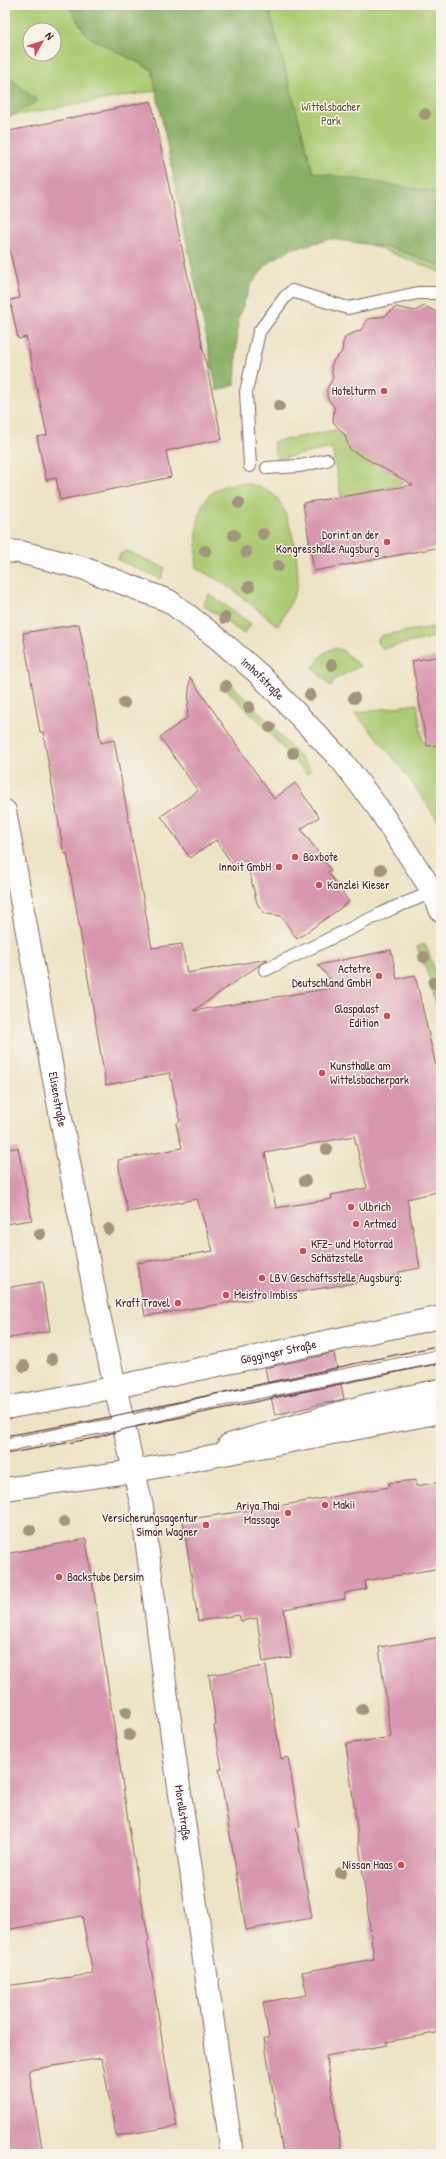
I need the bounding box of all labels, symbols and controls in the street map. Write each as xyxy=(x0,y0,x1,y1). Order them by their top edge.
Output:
north arrow xyxy=(22,22,62,62)
text: N xyxy=(42,29,57,42)
park label: Wittelsbacher Park xyxy=(301,98,361,129)
place label: Hotelturm xyxy=(332,382,376,399)
marker: Hotelturm xyxy=(379,386,389,396)
place label: Dorint an der Kongresshalle Augsburg xyxy=(276,526,379,557)
marker: Dorint an der Kongresshalle Augsburg xyxy=(382,537,392,547)
street label: Imhofstraße xyxy=(238,653,289,704)
place label: Boxbote xyxy=(303,848,338,865)
marker: Boxbote xyxy=(290,852,300,862)
place label: Innoit GmbH xyxy=(218,858,271,875)
marker: Innoit GmbH xyxy=(274,862,284,872)
place label: Kanzlei Kieser xyxy=(327,876,390,893)
marker: Kanzlei Kieser xyxy=(314,880,324,890)
place label: Actetre Deutschland GmbH xyxy=(292,960,371,991)
marker: Actetre Deutschland GmbH xyxy=(374,971,384,981)
place label: Glaspalast Edition xyxy=(334,1000,380,1031)
marker: Glaspalast Edition xyxy=(382,1011,392,1021)
place label: Kunsthalle am Wittelsbacherpark xyxy=(330,1057,409,1088)
marker: Kunsthalle am Wittelsbacherpark xyxy=(317,1068,327,1078)
street label: Elisenstraße xyxy=(45,1070,71,1128)
place label: Ulbrich xyxy=(359,1198,391,1215)
marker: Ulbrich xyxy=(346,1202,356,1212)
place label: Artmed xyxy=(364,1215,397,1232)
marker: Artmed xyxy=(351,1219,361,1229)
place label: KFZ- und Motorrad Schätzstelle xyxy=(311,1235,393,1266)
marker: KFZ- und Motorrad Schätzstelle xyxy=(298,1246,308,1256)
place label: LBV Geschäftsstelle Augsburg: xyxy=(270,1269,402,1286)
marker: LBV Geschäftsstelle Augsburg: xyxy=(257,1273,267,1283)
place label: Meistro Imbiss xyxy=(234,1286,298,1303)
marker: Meistro Imbiss xyxy=(221,1290,231,1300)
place label: Kraft Travel xyxy=(115,1294,171,1311)
marker: Kraft Travel xyxy=(173,1298,183,1308)
street label: Gögginger Straße xyxy=(239,1335,318,1368)
place label: Makii xyxy=(333,1496,355,1513)
place label: Ariya Thai Massage xyxy=(236,1497,280,1528)
marker: Makii xyxy=(320,1500,330,1510)
marker: Ariya Thai Massage xyxy=(283,1508,293,1518)
place label: Versicherungsagentur Simon Wagner xyxy=(101,1509,198,1540)
marker: Versicherungsagentur Simon Wagner xyxy=(201,1520,211,1530)
place label: Backstube Dersim xyxy=(67,1568,144,1585)
marker: Backstube Dersim xyxy=(54,1572,64,1582)
street label: Morellstraße xyxy=(171,1784,196,1842)
place label: Nissan Haas xyxy=(342,1856,393,1873)
marker: Nissan Haas xyxy=(396,1860,406,1870)

